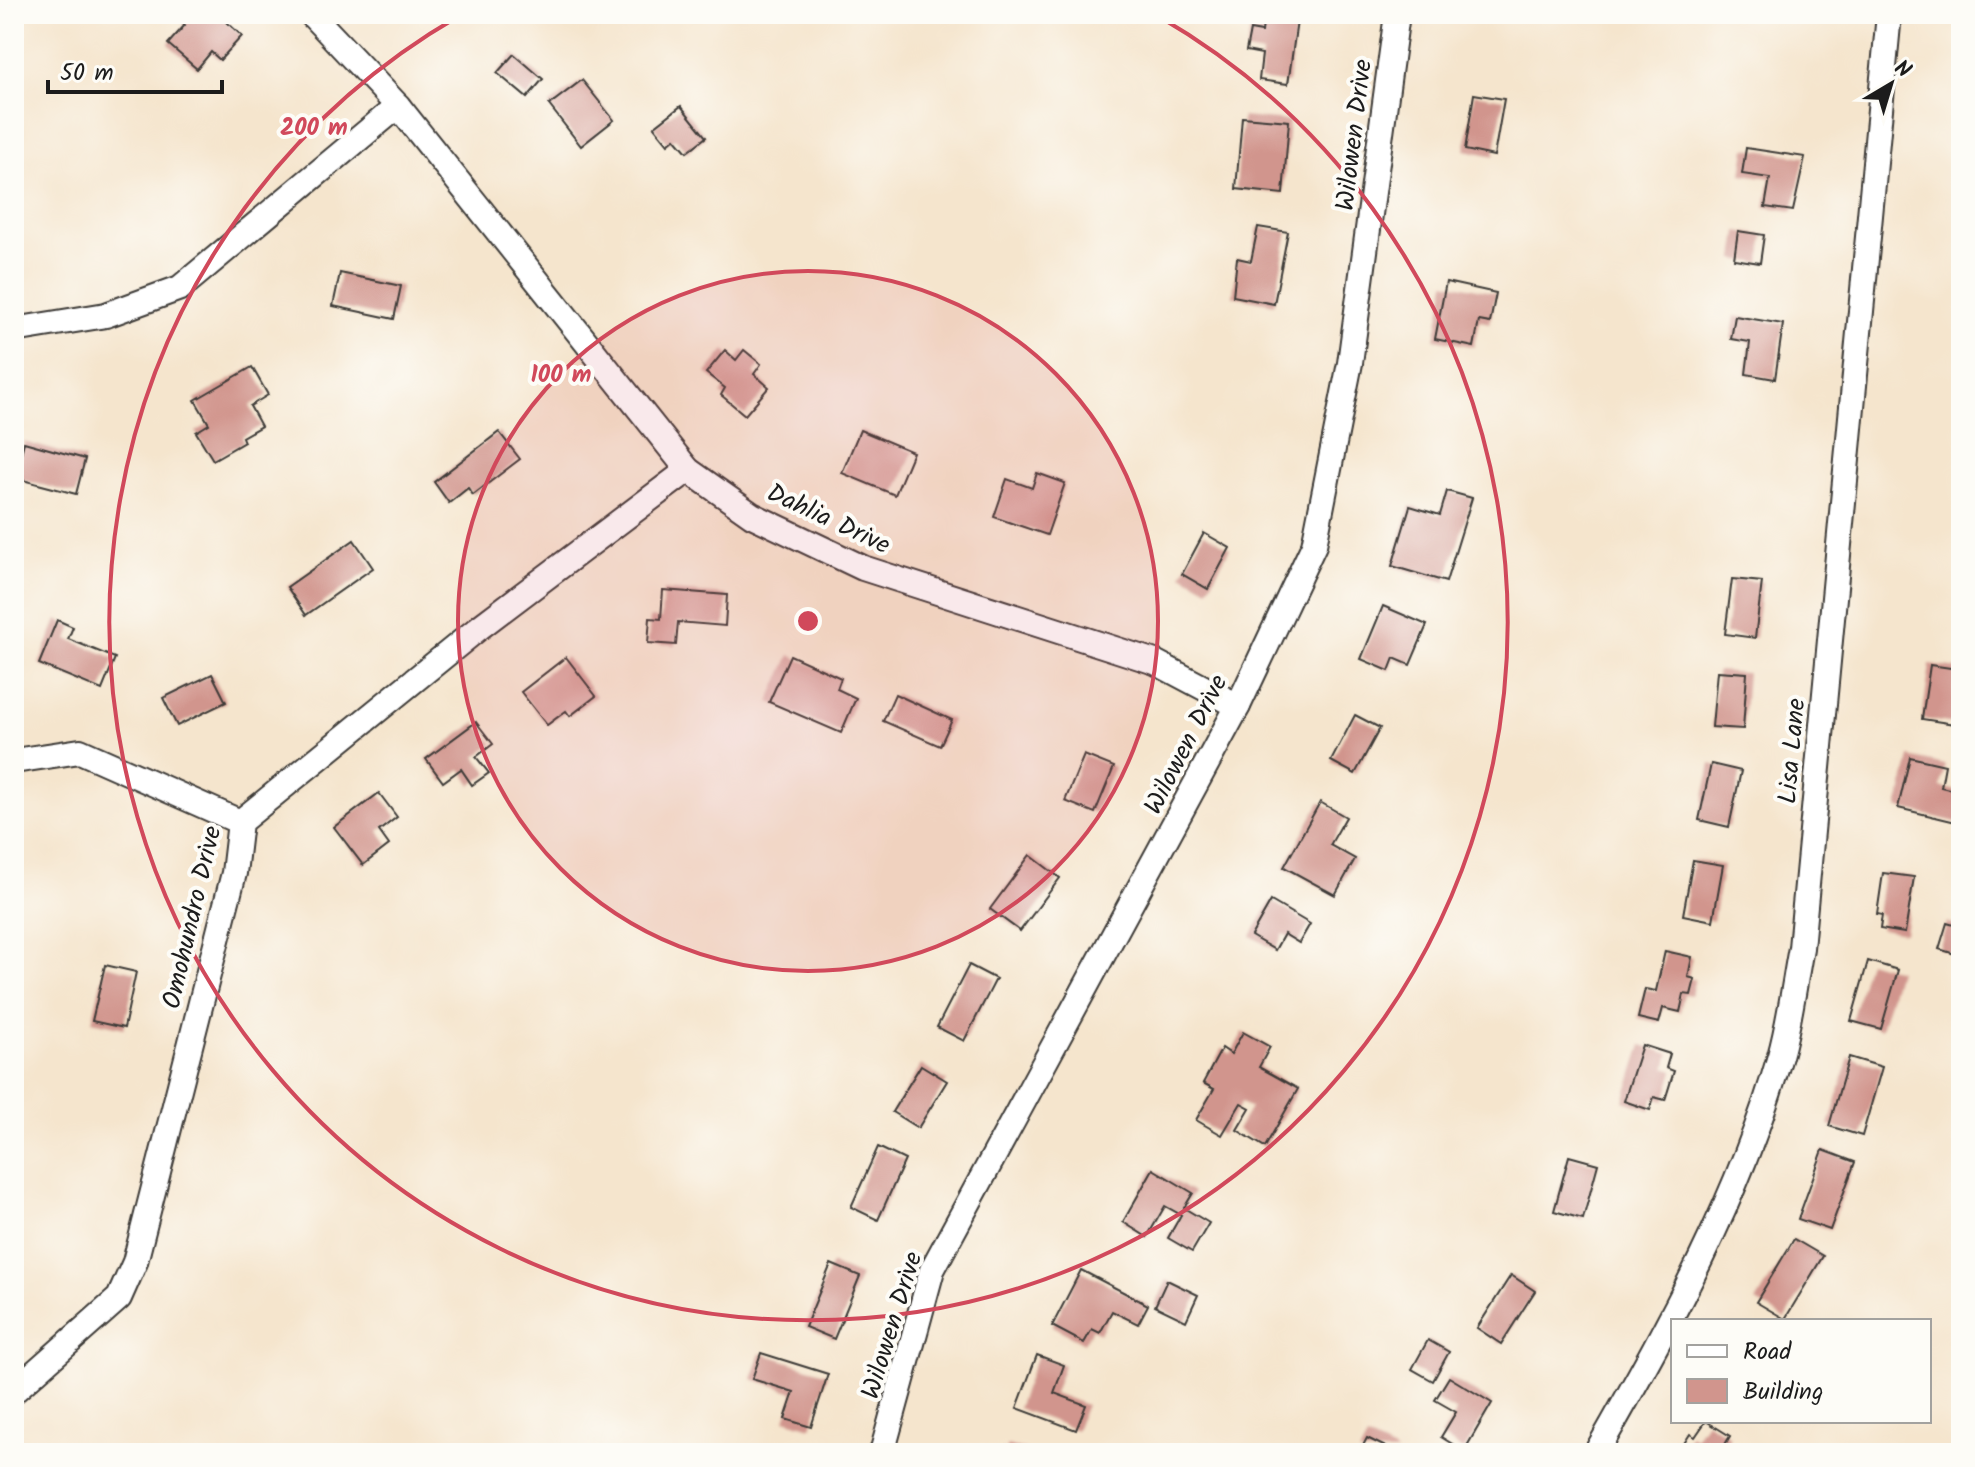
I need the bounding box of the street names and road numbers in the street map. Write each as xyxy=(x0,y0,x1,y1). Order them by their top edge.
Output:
street label: Wilowen Drive xyxy=(1325,57,1385,213)
street label: Dahlia Drive xyxy=(759,473,897,567)
street label: Wilowen Drive xyxy=(1133,667,1240,822)
street label: Lisa Lane xyxy=(1767,696,1819,806)
street label: Omohundro Drive xyxy=(151,821,234,1013)
street label: Wilowen Drive xyxy=(851,1246,935,1405)

